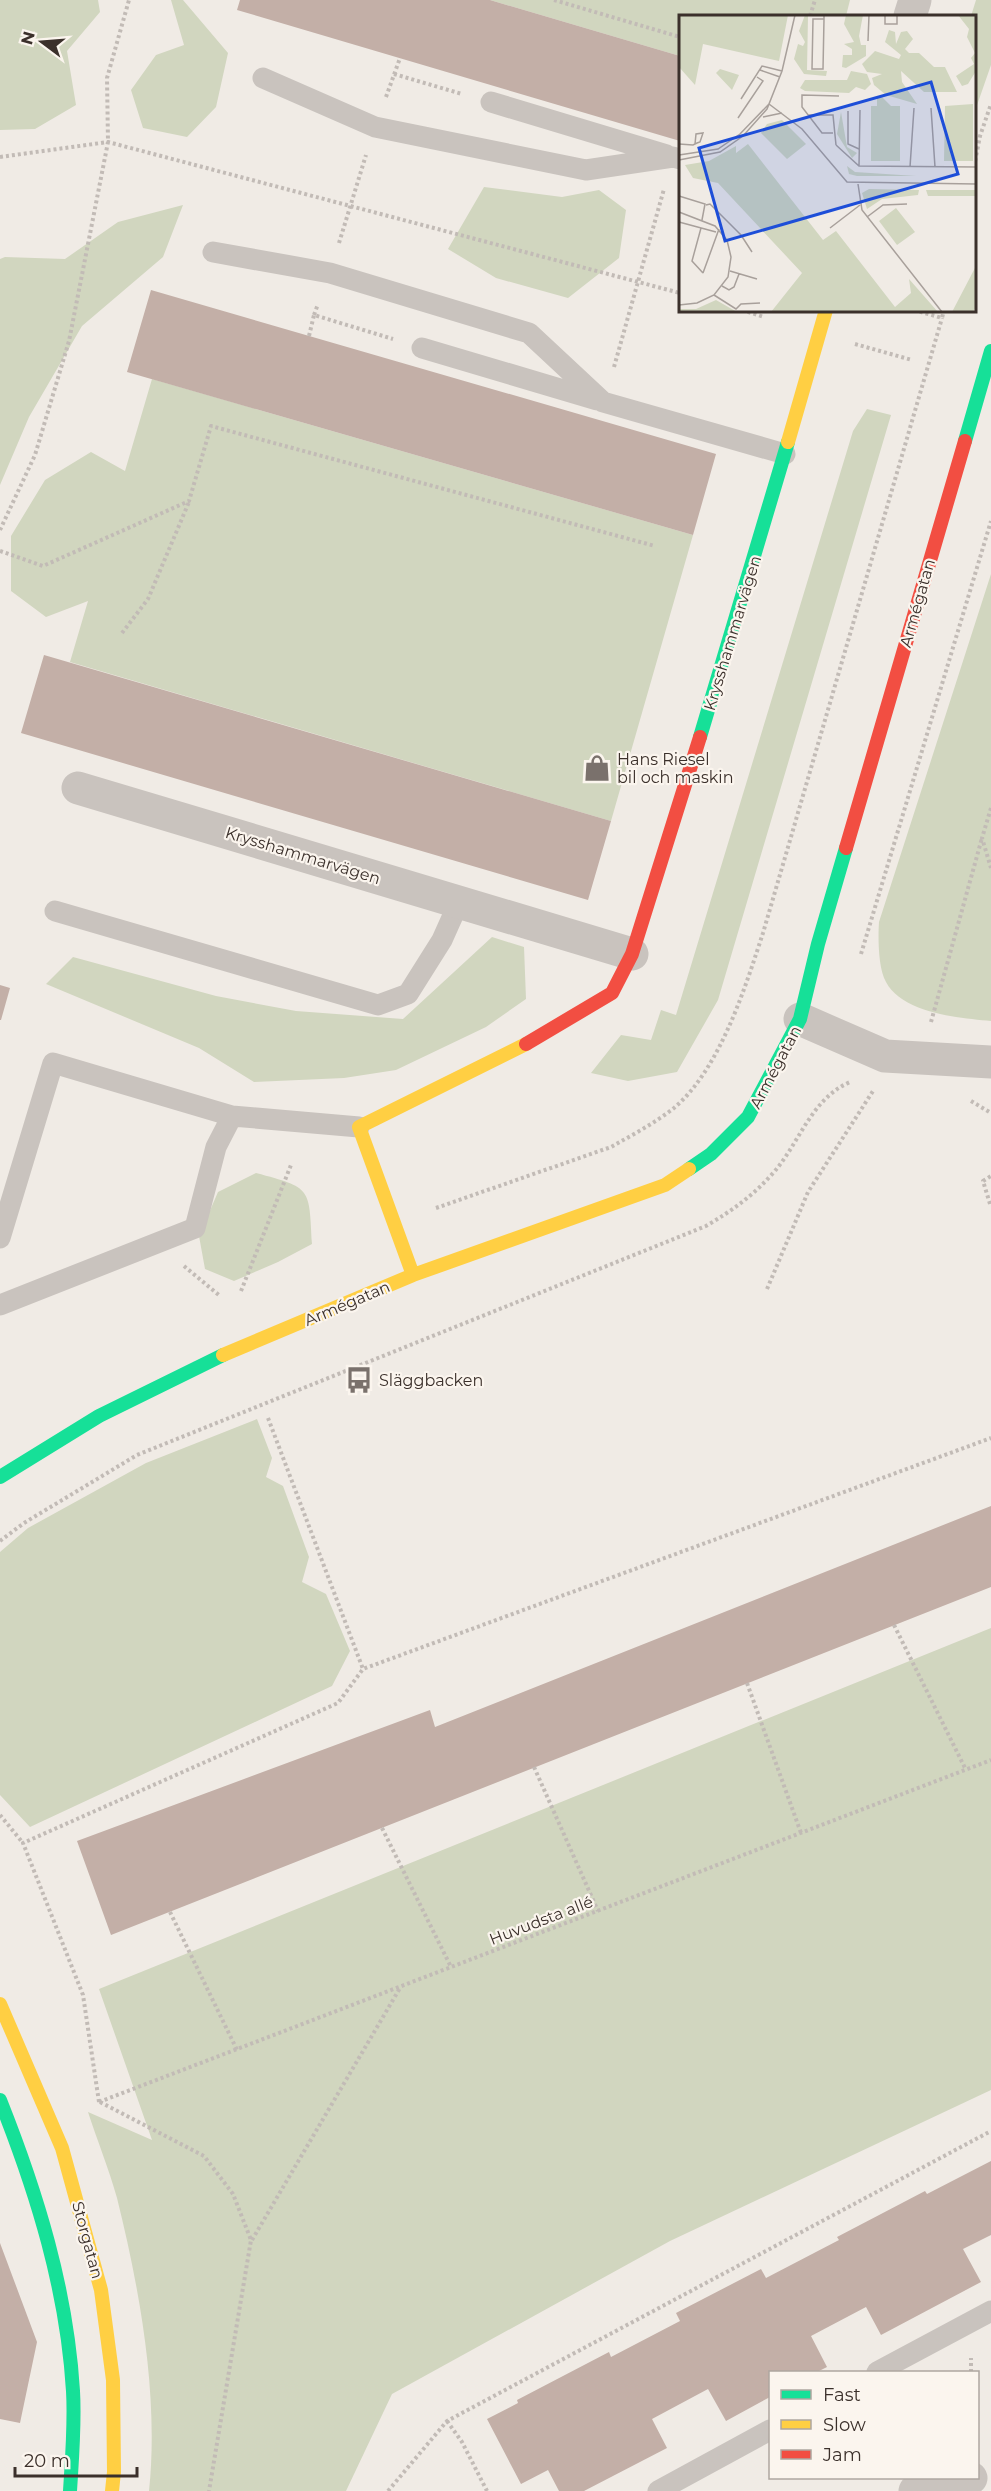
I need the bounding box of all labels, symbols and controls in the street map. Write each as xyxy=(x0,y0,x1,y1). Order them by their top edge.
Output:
north arrow xyxy=(12,12,72,72)
inset map xyxy=(679,15,976,312)
text: N xyxy=(17,29,39,47)
street label: Krysshammarvägen xyxy=(700,553,765,713)
street label: Armégatan xyxy=(896,557,939,650)
place label: Hans Riesel bil och maskin xyxy=(617,750,734,787)
shop icon: Hans Riesel bil och maskin xyxy=(582,753,612,783)
street label: Krysshammarvägen xyxy=(223,823,383,888)
street label: Armégatan xyxy=(746,1022,805,1112)
street label: Armégatan xyxy=(301,1277,393,1330)
bus stop icon: Släggbacken xyxy=(344,1365,374,1395)
place label: Släggbacken xyxy=(379,1371,483,1390)
street label: Huvudsta allé xyxy=(487,1892,596,1949)
street label: Storgatan xyxy=(68,2199,107,2281)
legend xyxy=(769,2371,979,2479)
text: Fast xyxy=(823,2384,861,2406)
text: Slow xyxy=(823,2414,866,2436)
scale bar xyxy=(15,2440,136,2478)
text: Jam xyxy=(822,2444,862,2466)
text: 20 m xyxy=(24,2450,70,2472)

